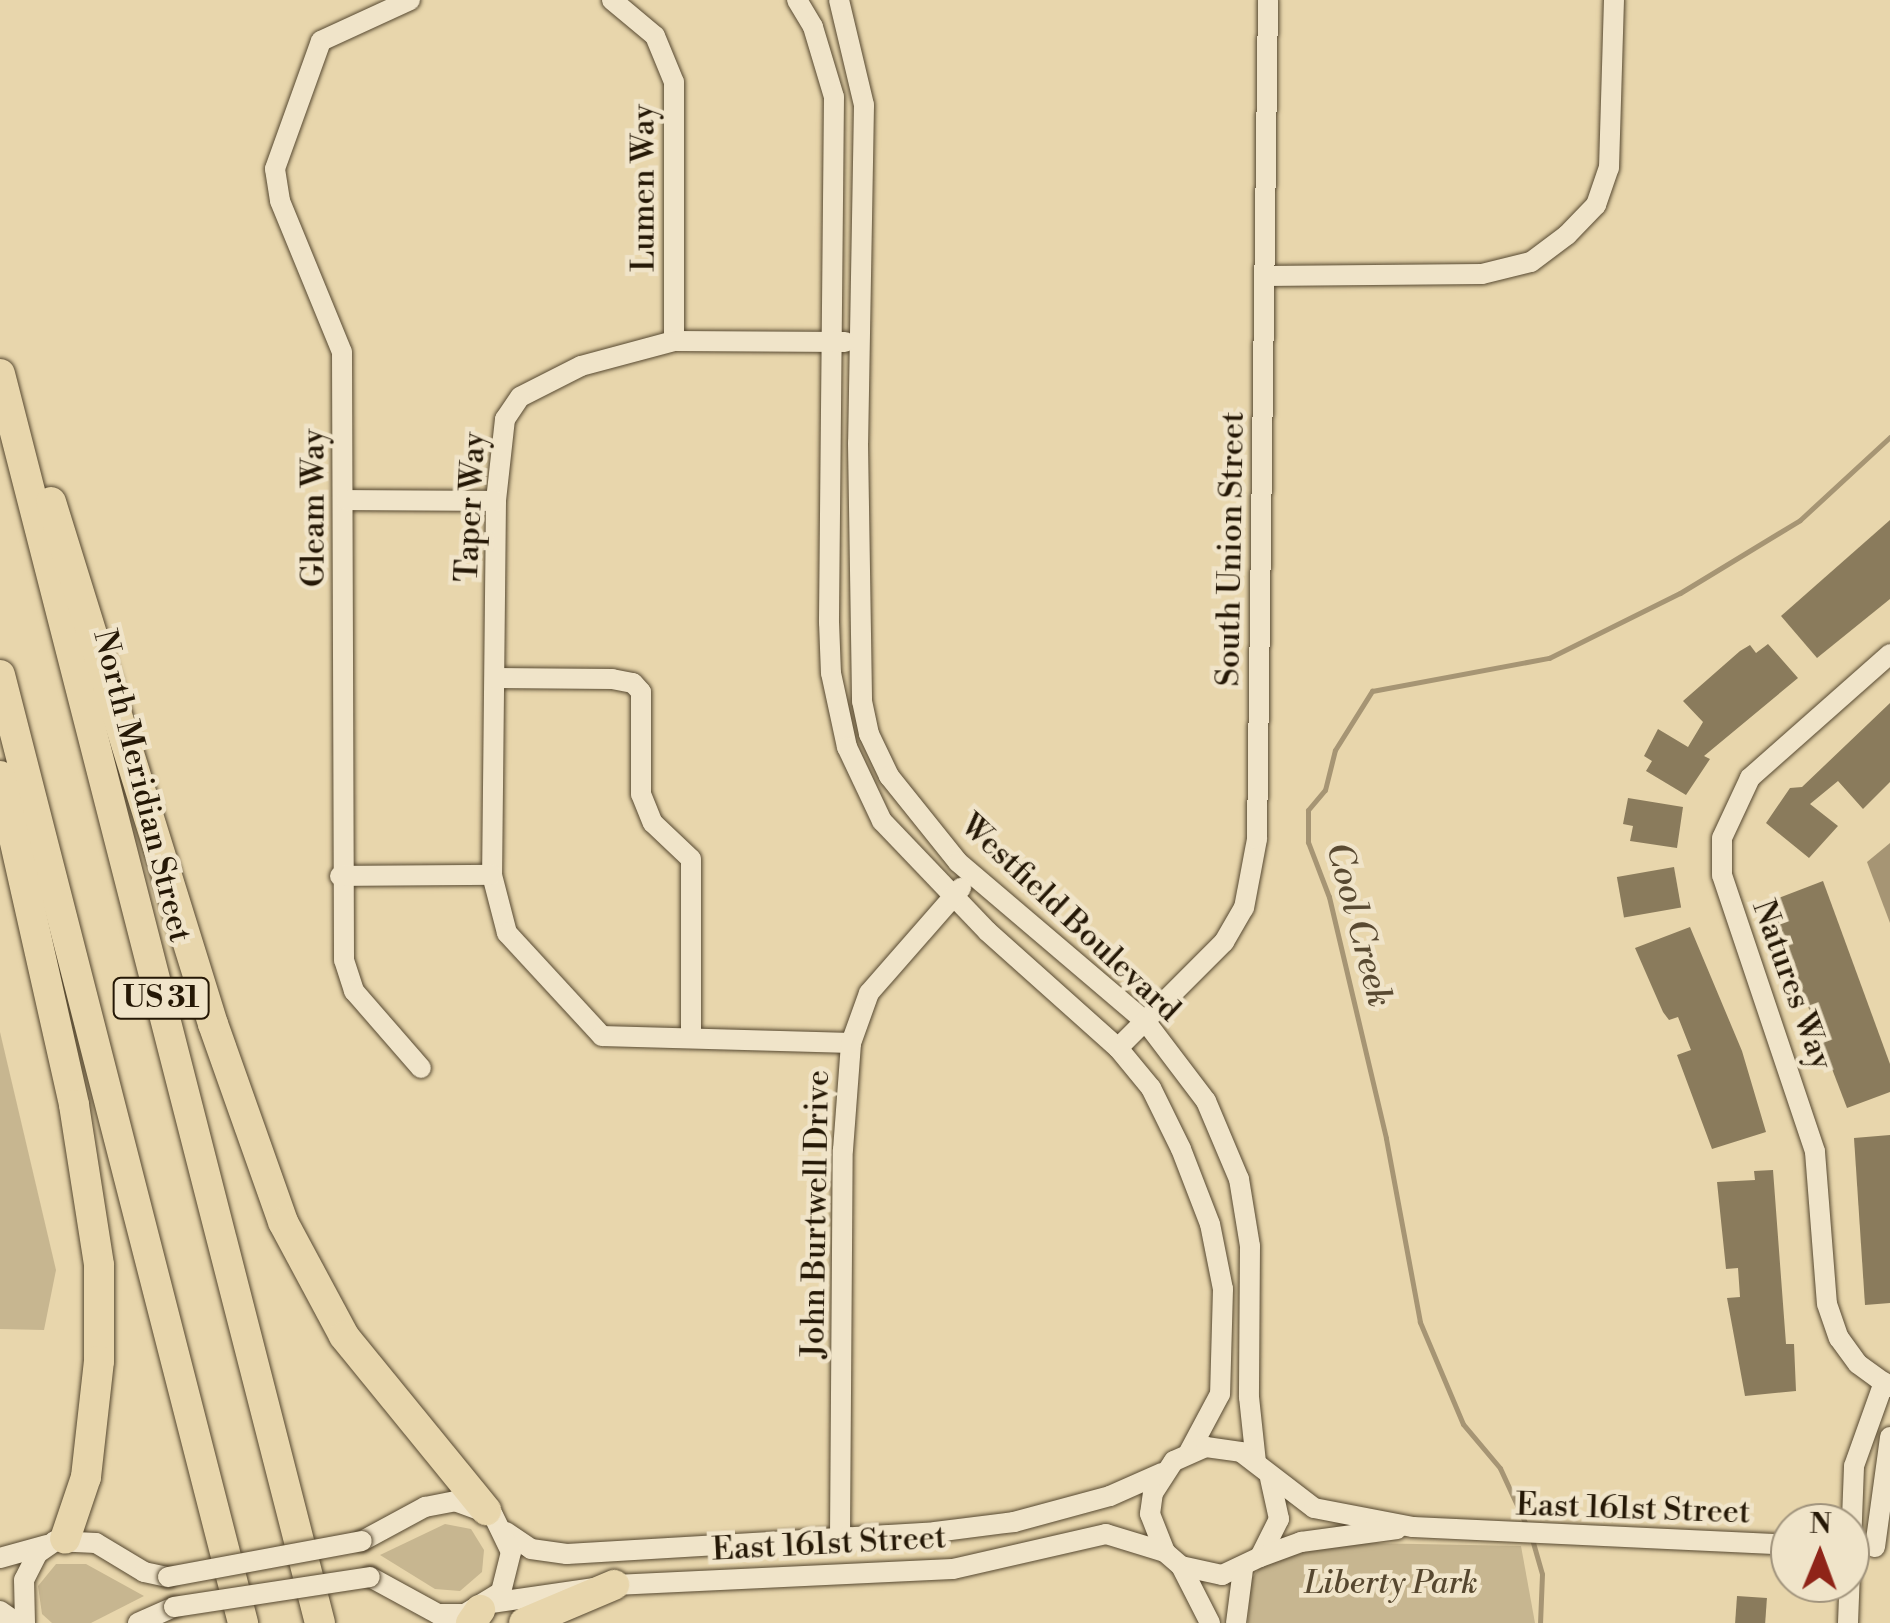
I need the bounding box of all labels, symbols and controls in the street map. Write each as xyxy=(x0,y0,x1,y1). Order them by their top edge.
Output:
street label: Lumen Way xyxy=(625,104,663,272)
street label: South Union Street xyxy=(1209,411,1253,687)
street label: Gleam Way xyxy=(295,429,333,587)
street label: Taper Way xyxy=(448,431,494,583)
street label: North Meridian Street xyxy=(85,626,199,946)
street label: Westfield Boulevard xyxy=(952,806,1188,1030)
water label: Cool Creek xyxy=(1316,838,1400,1012)
street label: Natures Way xyxy=(1744,895,1840,1075)
road number: US 31 xyxy=(111,973,211,1023)
street label: John Burtwell Drive xyxy=(794,1070,838,1358)
street label: East 161st Street xyxy=(1515,1486,1751,1532)
north arrow xyxy=(1770,1503,1870,1603)
text: N xyxy=(1809,1507,1832,1542)
street label: East 161st Street xyxy=(711,1519,947,1569)
park label: Liberty Park xyxy=(1304,1564,1478,1602)

